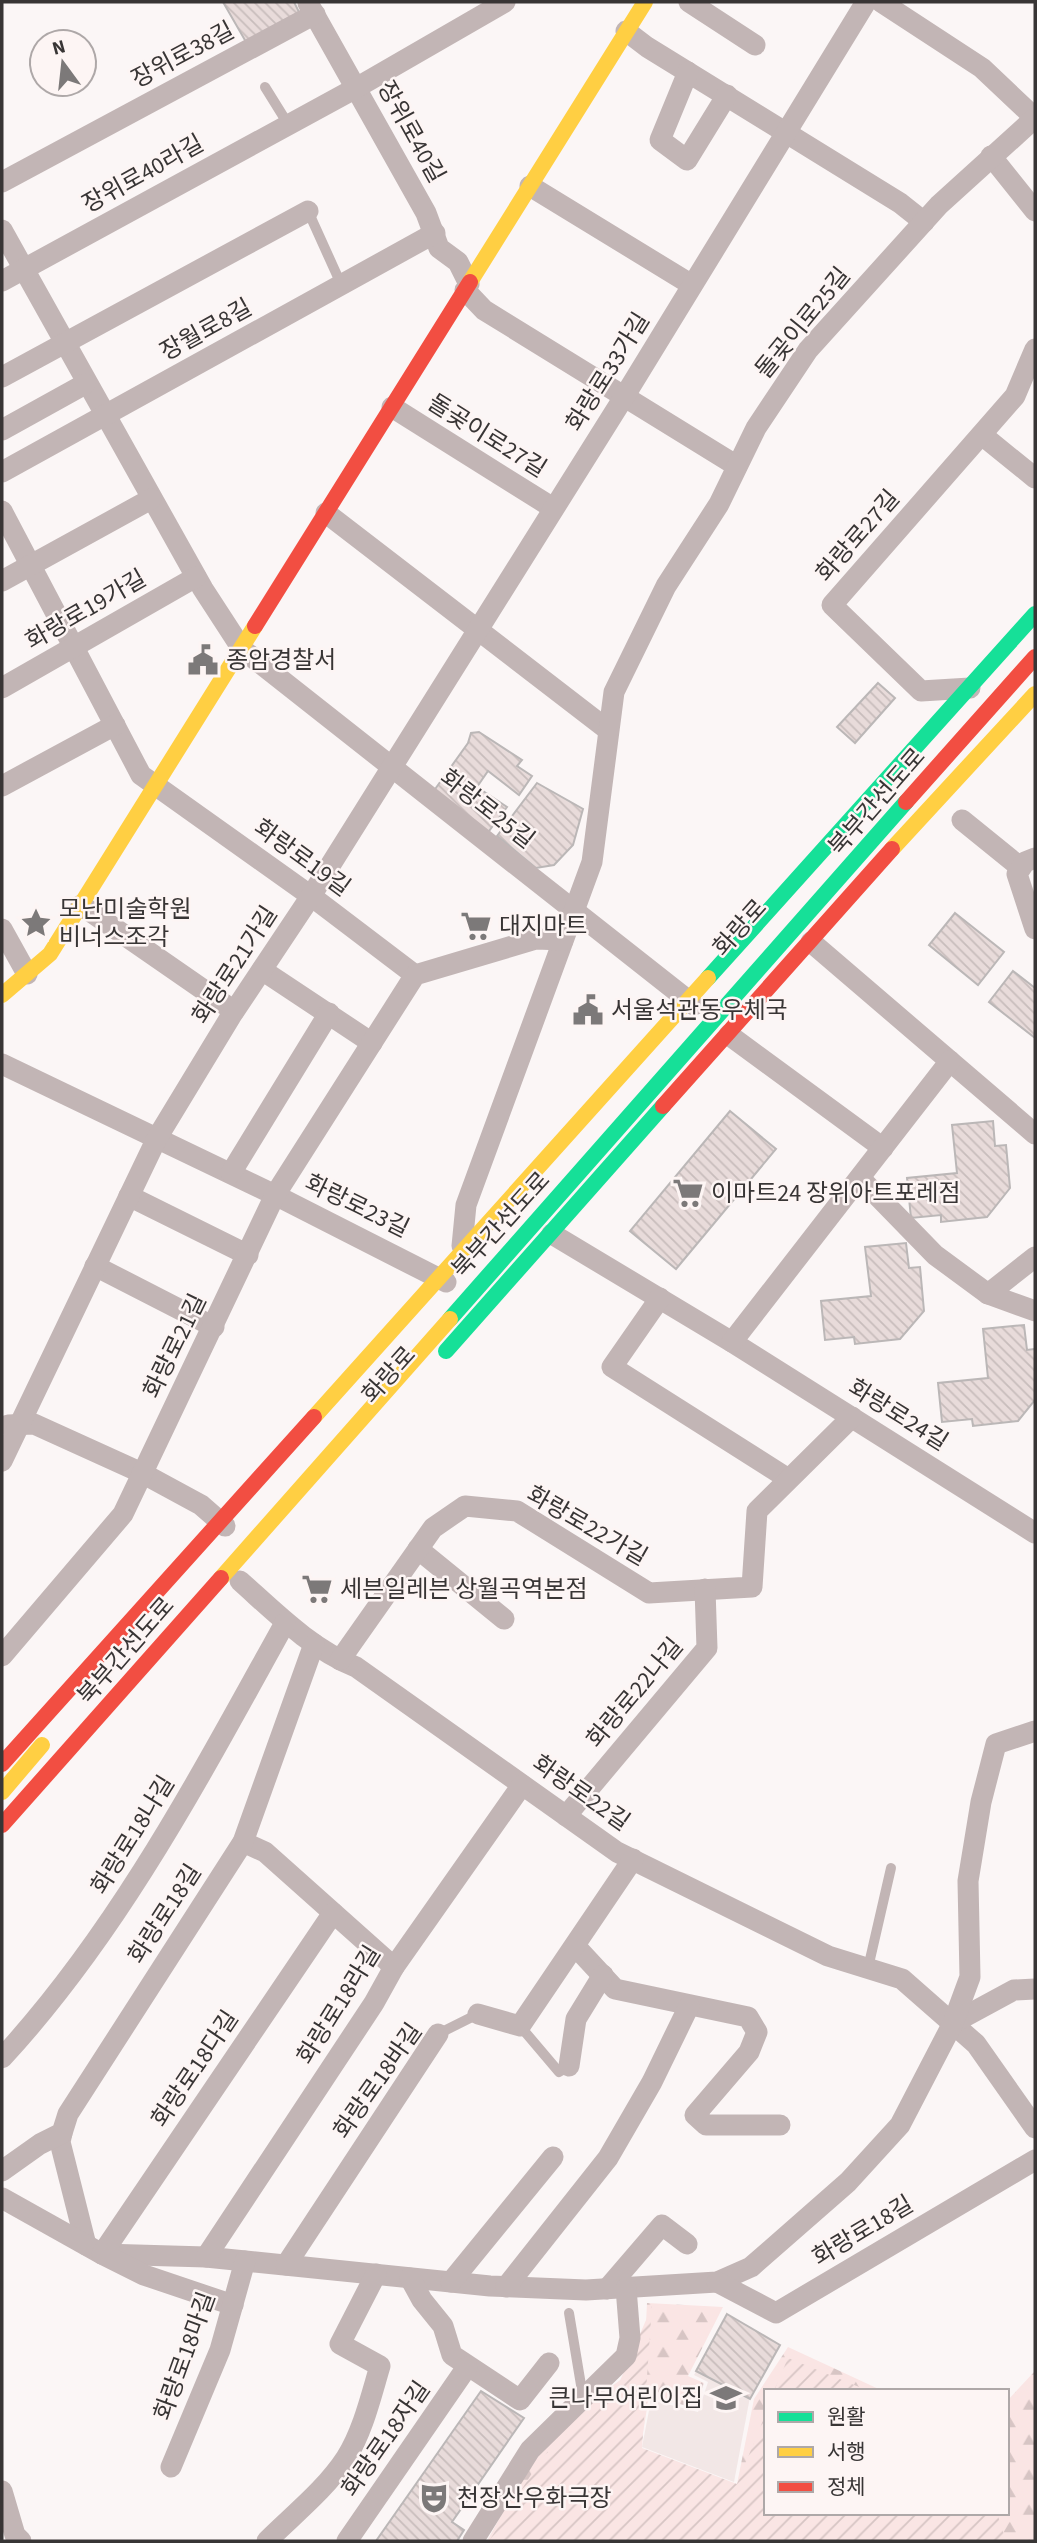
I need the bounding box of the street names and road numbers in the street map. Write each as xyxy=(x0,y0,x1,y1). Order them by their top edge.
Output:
street label: 장위로38길 xyxy=(125,13,241,97)
street label: 장위로40길 xyxy=(368,74,454,190)
street label: 장위로40라길 xyxy=(76,126,210,222)
street label: 돌곶이로25길 xyxy=(747,260,859,386)
street label: 장월로8길 xyxy=(154,290,258,370)
street label: 화랑로33가길 xyxy=(558,306,658,438)
street label: 돌곶이로27길 xyxy=(421,386,553,486)
street label: 화랑로27길 xyxy=(808,482,908,590)
street label: 화랑로19가길 xyxy=(19,561,153,659)
street label: 북부간선도로 xyxy=(820,741,934,863)
street label: 화랑로25길 xyxy=(432,761,542,857)
street label: 화랑로19길 xyxy=(246,811,358,905)
street label: 화랑로 xyxy=(705,892,775,964)
street label: 화랑로21가길 xyxy=(184,899,286,1031)
street label: 북부간선도로 xyxy=(444,1164,558,1286)
street label: 화랑로23길 xyxy=(299,1166,415,1246)
street label: 화랑로21길 xyxy=(135,1288,215,1404)
street label: 화랑로 xyxy=(354,1339,424,1411)
street label: 화랑로24길 xyxy=(841,1370,955,1460)
street label: 화랑로22가길 xyxy=(520,1477,654,1575)
street label: 북부간선도로 xyxy=(69,1590,183,1712)
street label: 화랑로22나길 xyxy=(578,1630,692,1756)
street label: 화랑로22길 xyxy=(525,1746,637,1840)
street label: 화랑로18나길 xyxy=(83,1769,183,1901)
street label: 화랑로18길 xyxy=(120,1857,210,1971)
street label: 화랑로18라길 xyxy=(289,1939,389,2071)
street label: 화랑로18다길 xyxy=(143,2004,247,2134)
street label: 화랑로18바길 xyxy=(325,2016,431,2146)
street label: 화랑로18길 xyxy=(806,2187,920,2275)
street label: 화랑로18마길 xyxy=(146,2287,224,2425)
street label: 화랑로18자길 xyxy=(333,2374,439,2504)

